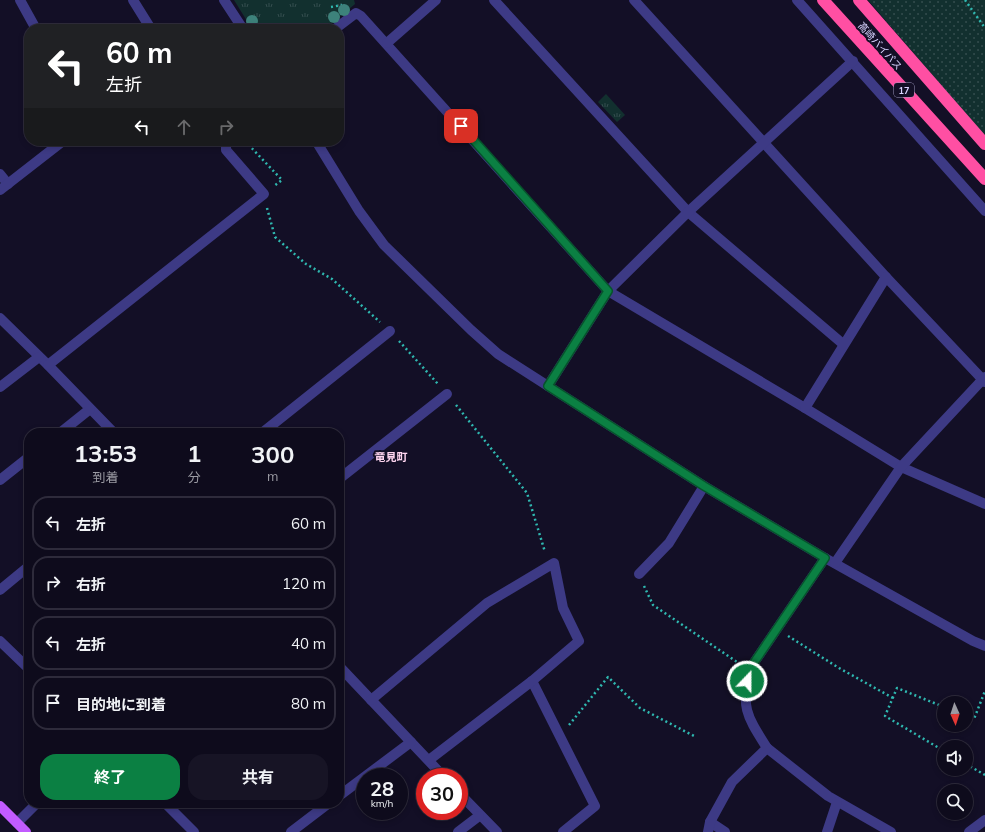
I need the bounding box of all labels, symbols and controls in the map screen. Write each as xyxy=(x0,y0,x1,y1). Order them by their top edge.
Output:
street label: 高崎バイパス xyxy=(855,19,905,73)
text: 60 m xyxy=(106,35,172,70)
icon: left xyxy=(40,40,92,92)
text: 左折 xyxy=(106,73,142,96)
road number: 17 xyxy=(894,83,914,97)
pin xyxy=(444,109,478,143)
icon: arrive xyxy=(450,115,472,137)
icon: left xyxy=(131,116,153,138)
icon: ahead xyxy=(173,116,195,138)
icon: right xyxy=(215,116,237,138)
text: 13:53 xyxy=(74,438,137,468)
text: 1 xyxy=(187,438,201,468)
text: 300 xyxy=(251,439,294,469)
district label: 竜見町 xyxy=(375,450,408,464)
text: m xyxy=(267,468,278,484)
text: 到着 xyxy=(92,469,118,485)
text: 分 xyxy=(188,469,201,485)
icon: left xyxy=(42,512,64,534)
text: 60 m xyxy=(291,514,326,533)
text: 左折 xyxy=(76,515,106,534)
icon: right xyxy=(42,572,64,594)
text: 120 m xyxy=(282,574,326,593)
text: 右折 xyxy=(76,575,106,594)
icon: left xyxy=(42,632,64,654)
text: 40 m xyxy=(291,634,326,653)
text: 左折 xyxy=(76,635,106,654)
position arrow xyxy=(726,660,768,702)
icon: arrive xyxy=(42,692,64,714)
text: 80 m xyxy=(291,694,326,713)
text: 目的地に到着 xyxy=(76,695,166,714)
north arrow xyxy=(937,696,973,732)
map controls xyxy=(937,696,973,820)
button: sound xyxy=(937,740,973,776)
button: 終了 xyxy=(40,754,180,800)
button: 共有 xyxy=(188,754,328,800)
speed limit sign: 30 xyxy=(416,768,468,820)
text: 28 xyxy=(370,776,394,801)
button: search xyxy=(937,784,973,820)
text: km/h xyxy=(371,797,393,810)

